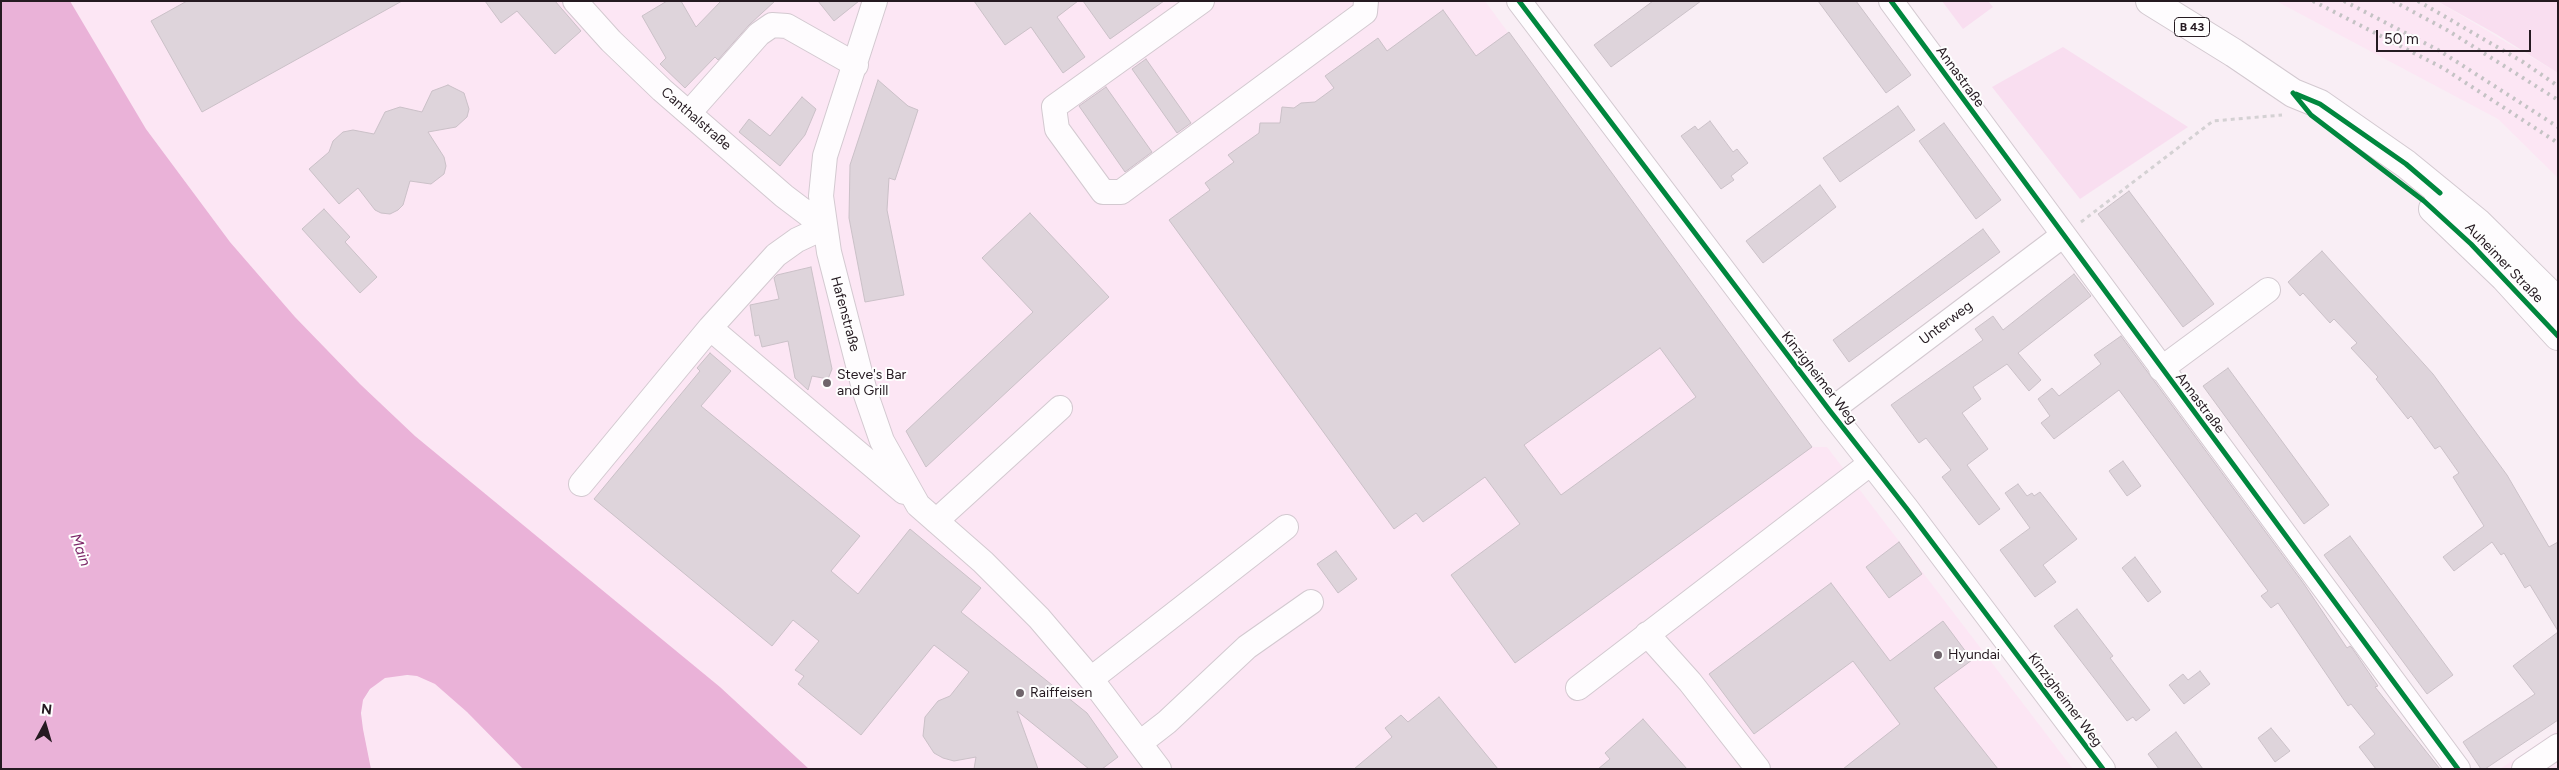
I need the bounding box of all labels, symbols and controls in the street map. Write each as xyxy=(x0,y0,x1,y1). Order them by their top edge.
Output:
road number: B 43 xyxy=(2174,18,2210,36)
scale bar xyxy=(2379,20,2534,52)
text: 50 m xyxy=(2384,30,2419,48)
street label: Annastraße xyxy=(1932,43,1988,111)
street label: Canthalstraße xyxy=(657,84,735,154)
street label: Auheimer Straße xyxy=(2461,219,2547,307)
street label: Hafenstraße xyxy=(827,274,863,354)
street label: Unterweg xyxy=(1916,298,1976,348)
street label: Kinzigheimer Weg xyxy=(1778,328,1860,428)
place label: Steve's Bar and Grill xyxy=(837,367,906,400)
street label: Annastraße xyxy=(2172,369,2228,437)
marker: Steve's Bar and Grill xyxy=(821,377,833,389)
water label: Main xyxy=(66,531,94,569)
place label: Hyundai xyxy=(1948,647,2000,663)
marker: Hyundai xyxy=(1932,649,1944,661)
street label: Kinzigheimer Weg xyxy=(2024,650,2106,750)
place label: Raiffeisen xyxy=(1030,685,1092,701)
marker: Raiffeisen xyxy=(1014,687,1026,699)
north arrow xyxy=(20,700,70,750)
text: N xyxy=(40,701,53,719)

